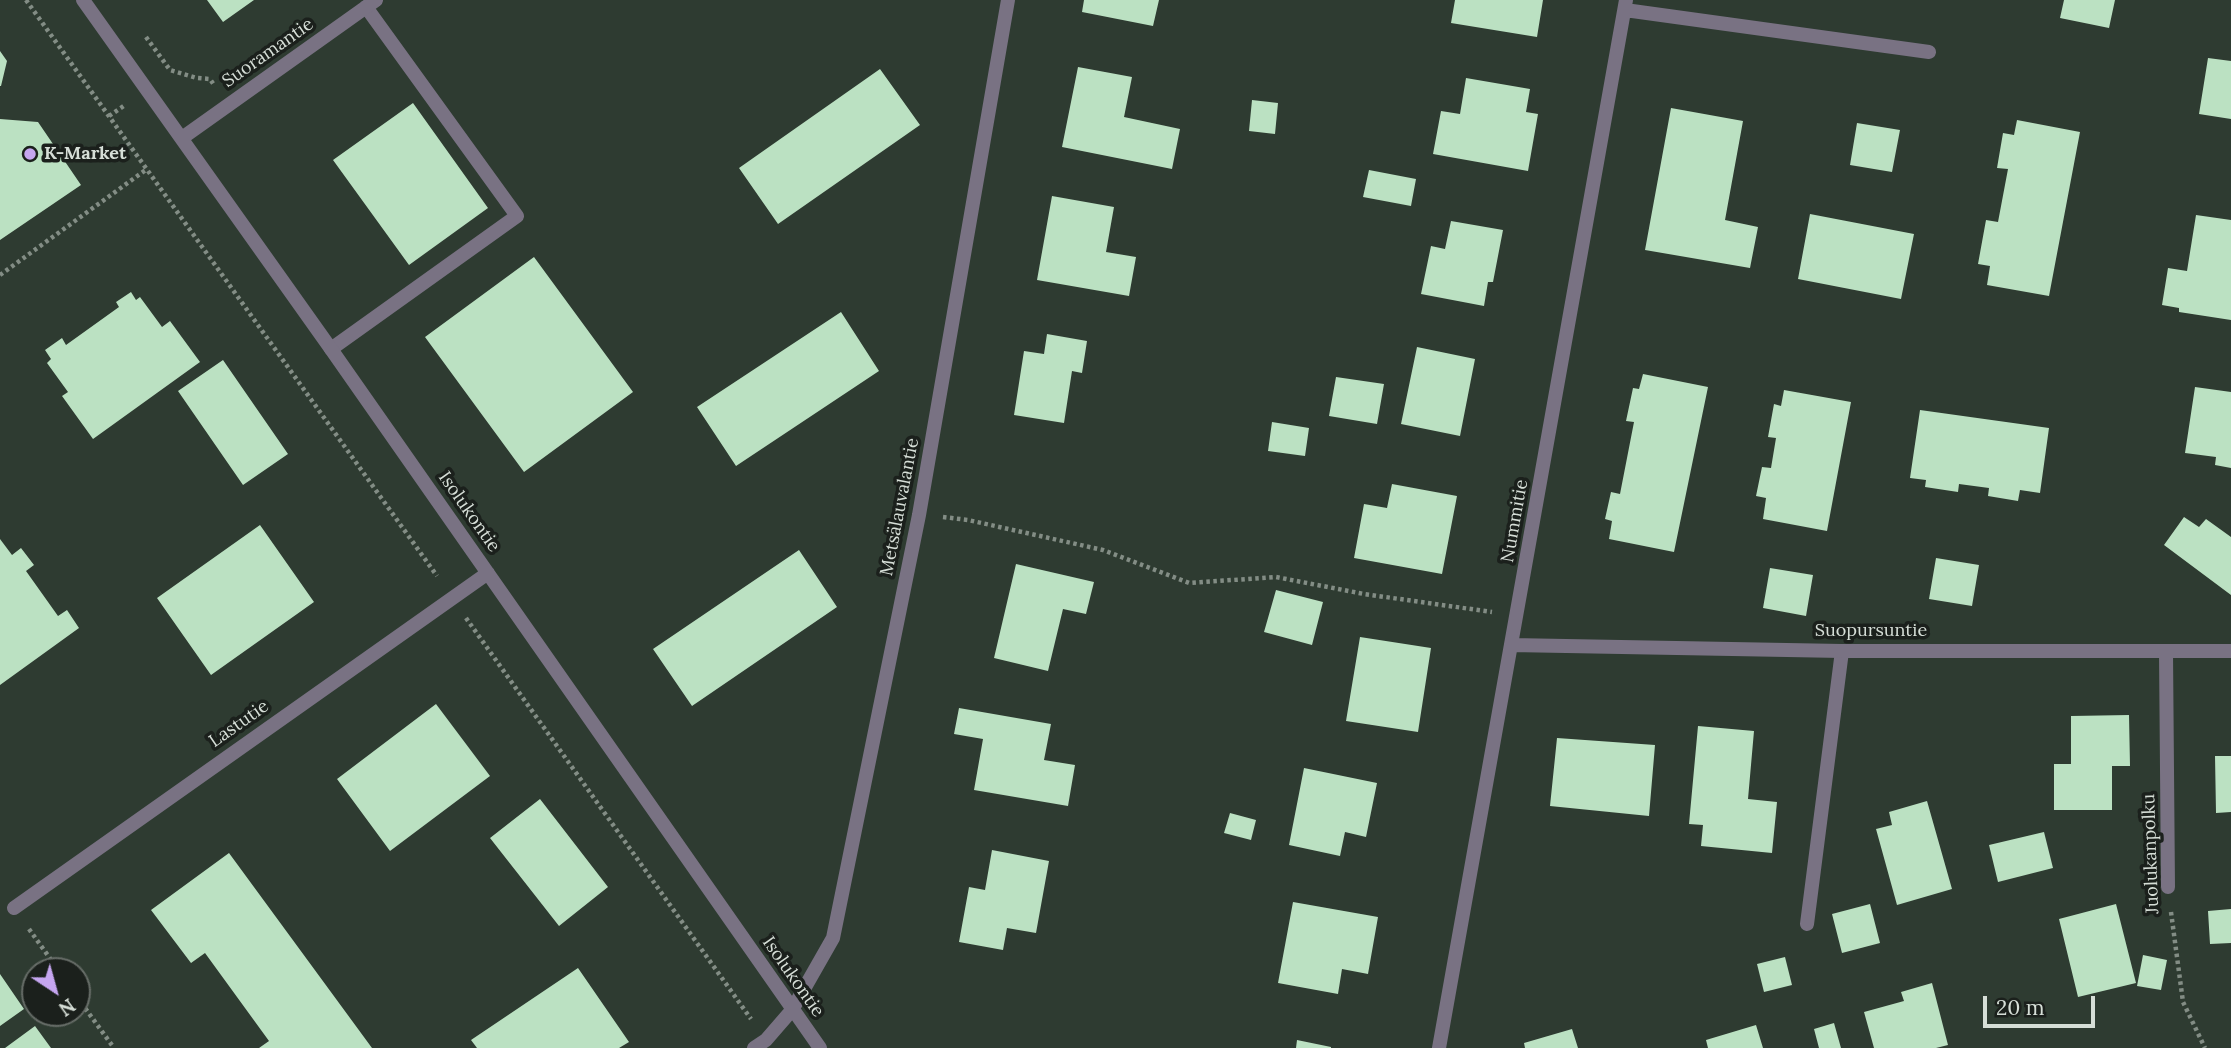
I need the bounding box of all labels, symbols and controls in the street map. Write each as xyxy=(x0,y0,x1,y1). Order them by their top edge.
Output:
street label: Suoramantie xyxy=(218,14,318,92)
place label: K-Market xyxy=(44,143,126,165)
marker: K-Market xyxy=(22,146,38,162)
street label: Metsälauvalantie xyxy=(876,436,924,578)
street label: Isolukontie xyxy=(433,468,505,556)
street label: Nummitie xyxy=(1497,478,1533,564)
street label: Suopursuntie xyxy=(1815,620,1927,642)
street label: Lastutie xyxy=(205,696,273,752)
street label: Juolukanpolku xyxy=(2138,794,2164,914)
street label: Isolukontie xyxy=(757,933,829,1021)
north arrow xyxy=(21,957,91,1027)
scale bar xyxy=(1986,982,2098,1026)
text: N xyxy=(54,993,80,1021)
text: 20 m xyxy=(1996,994,2045,1021)

